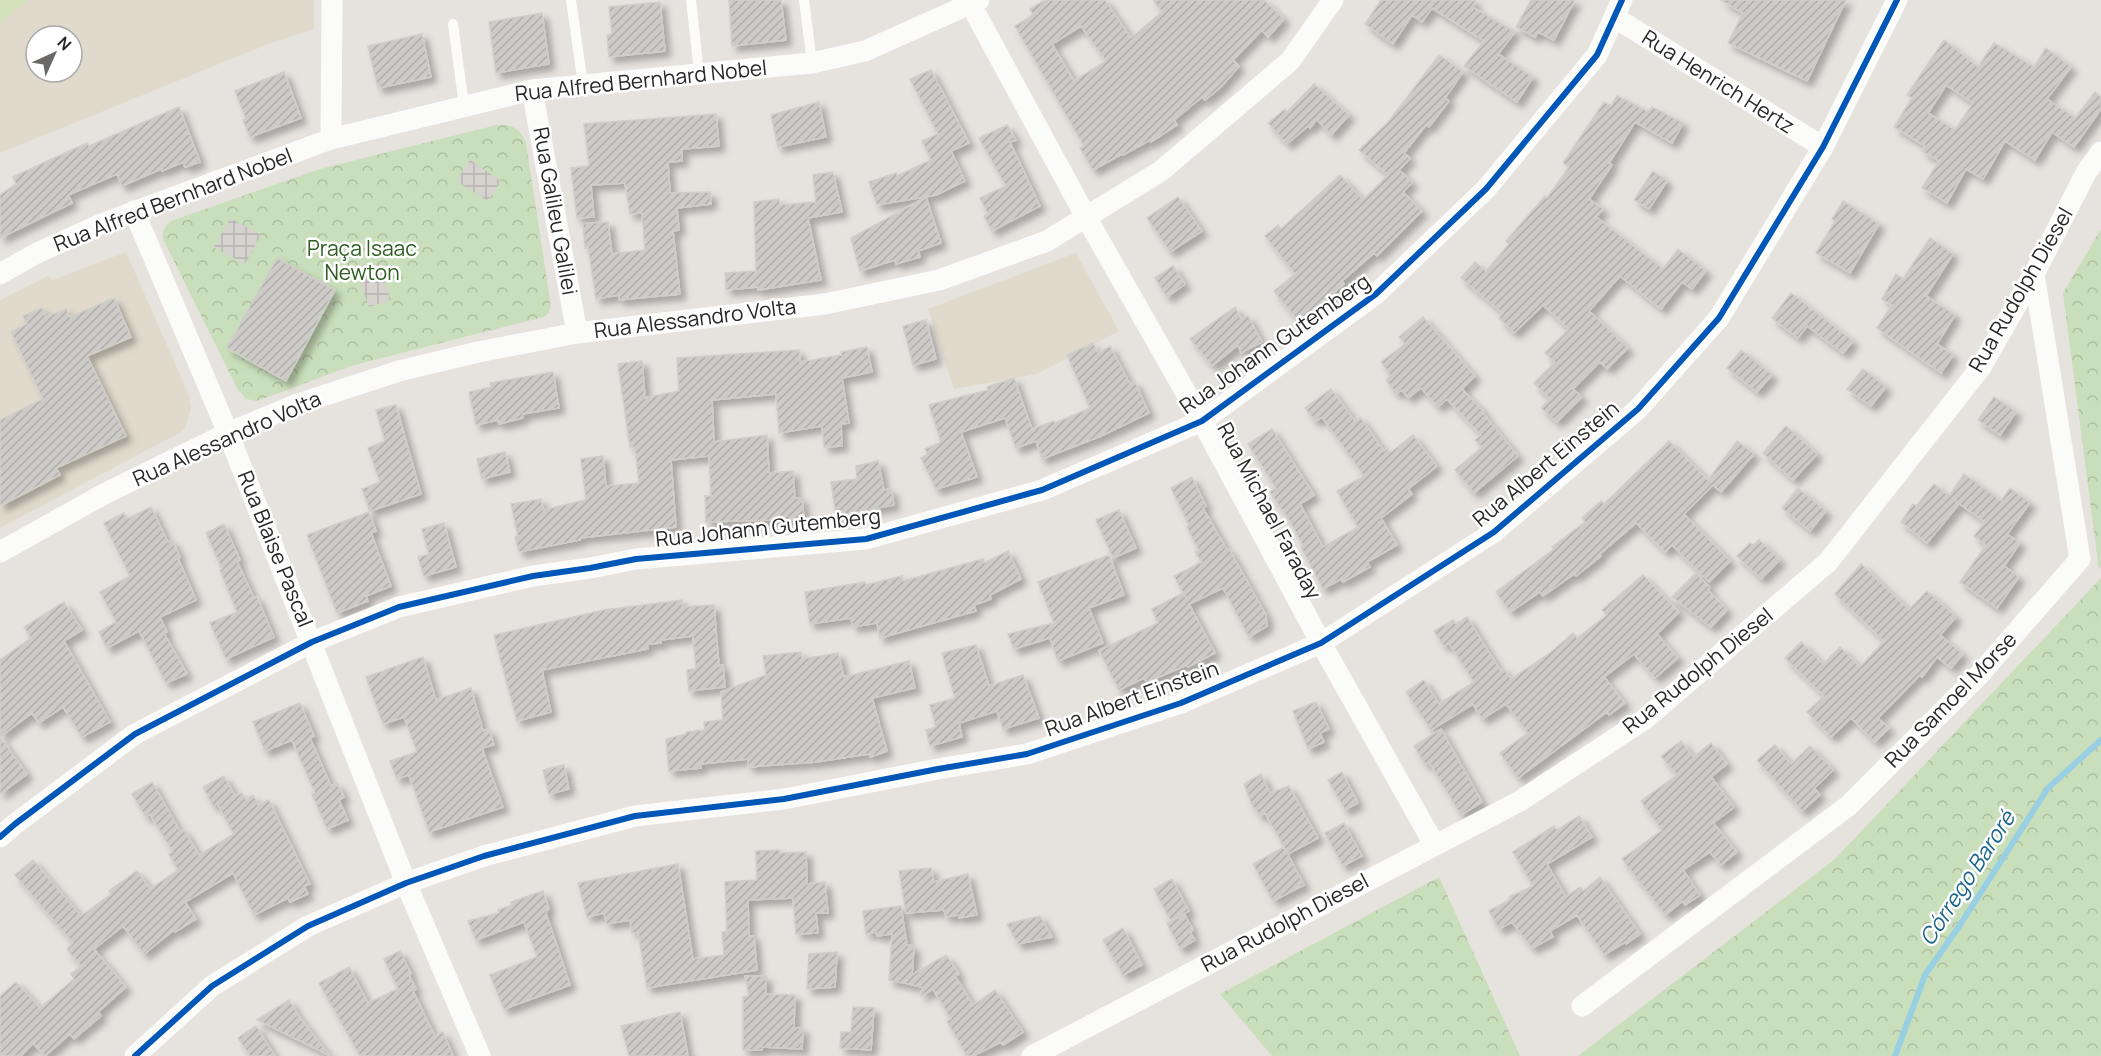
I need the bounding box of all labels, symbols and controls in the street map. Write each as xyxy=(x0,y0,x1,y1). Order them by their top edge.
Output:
street label: Rua Henrich Hertz xyxy=(1637,23,1800,139)
north arrow xyxy=(24,24,84,84)
text: N xyxy=(53,32,76,55)
street label: Rua Alfred Bernhard Nobel xyxy=(514,53,768,107)
street label: Rua Galileu Galilei xyxy=(527,125,585,297)
street label: Rua Alfred Bernhard Nobel xyxy=(49,141,296,258)
street label: Rua Rudolph Diesel xyxy=(1962,202,2079,377)
park label: Praça Isaac Newton xyxy=(307,234,417,286)
street label: Rua Johann Gutemberg xyxy=(1174,267,1375,420)
street label: Rua Alessandro Volta xyxy=(592,292,798,344)
street label: Rua Alessandro Volta xyxy=(128,384,325,492)
street label: Rua Albert Einstein xyxy=(1466,394,1624,533)
street label: Rua Michael Faraday xyxy=(1211,417,1328,604)
street label: Rua Blaise Pascal xyxy=(232,466,320,631)
street label: Rua Johann Gutemberg xyxy=(654,501,882,553)
street label: Rua Rudolph Diesel xyxy=(1616,601,1778,740)
street label: Rua Samoel Morse xyxy=(1878,625,2022,773)
street label: Rua Albert Einstein xyxy=(1041,654,1222,742)
water label: Córrego Baroré xyxy=(1912,804,2022,951)
street label: Rua Rudolph Diesel xyxy=(1196,866,1373,978)

